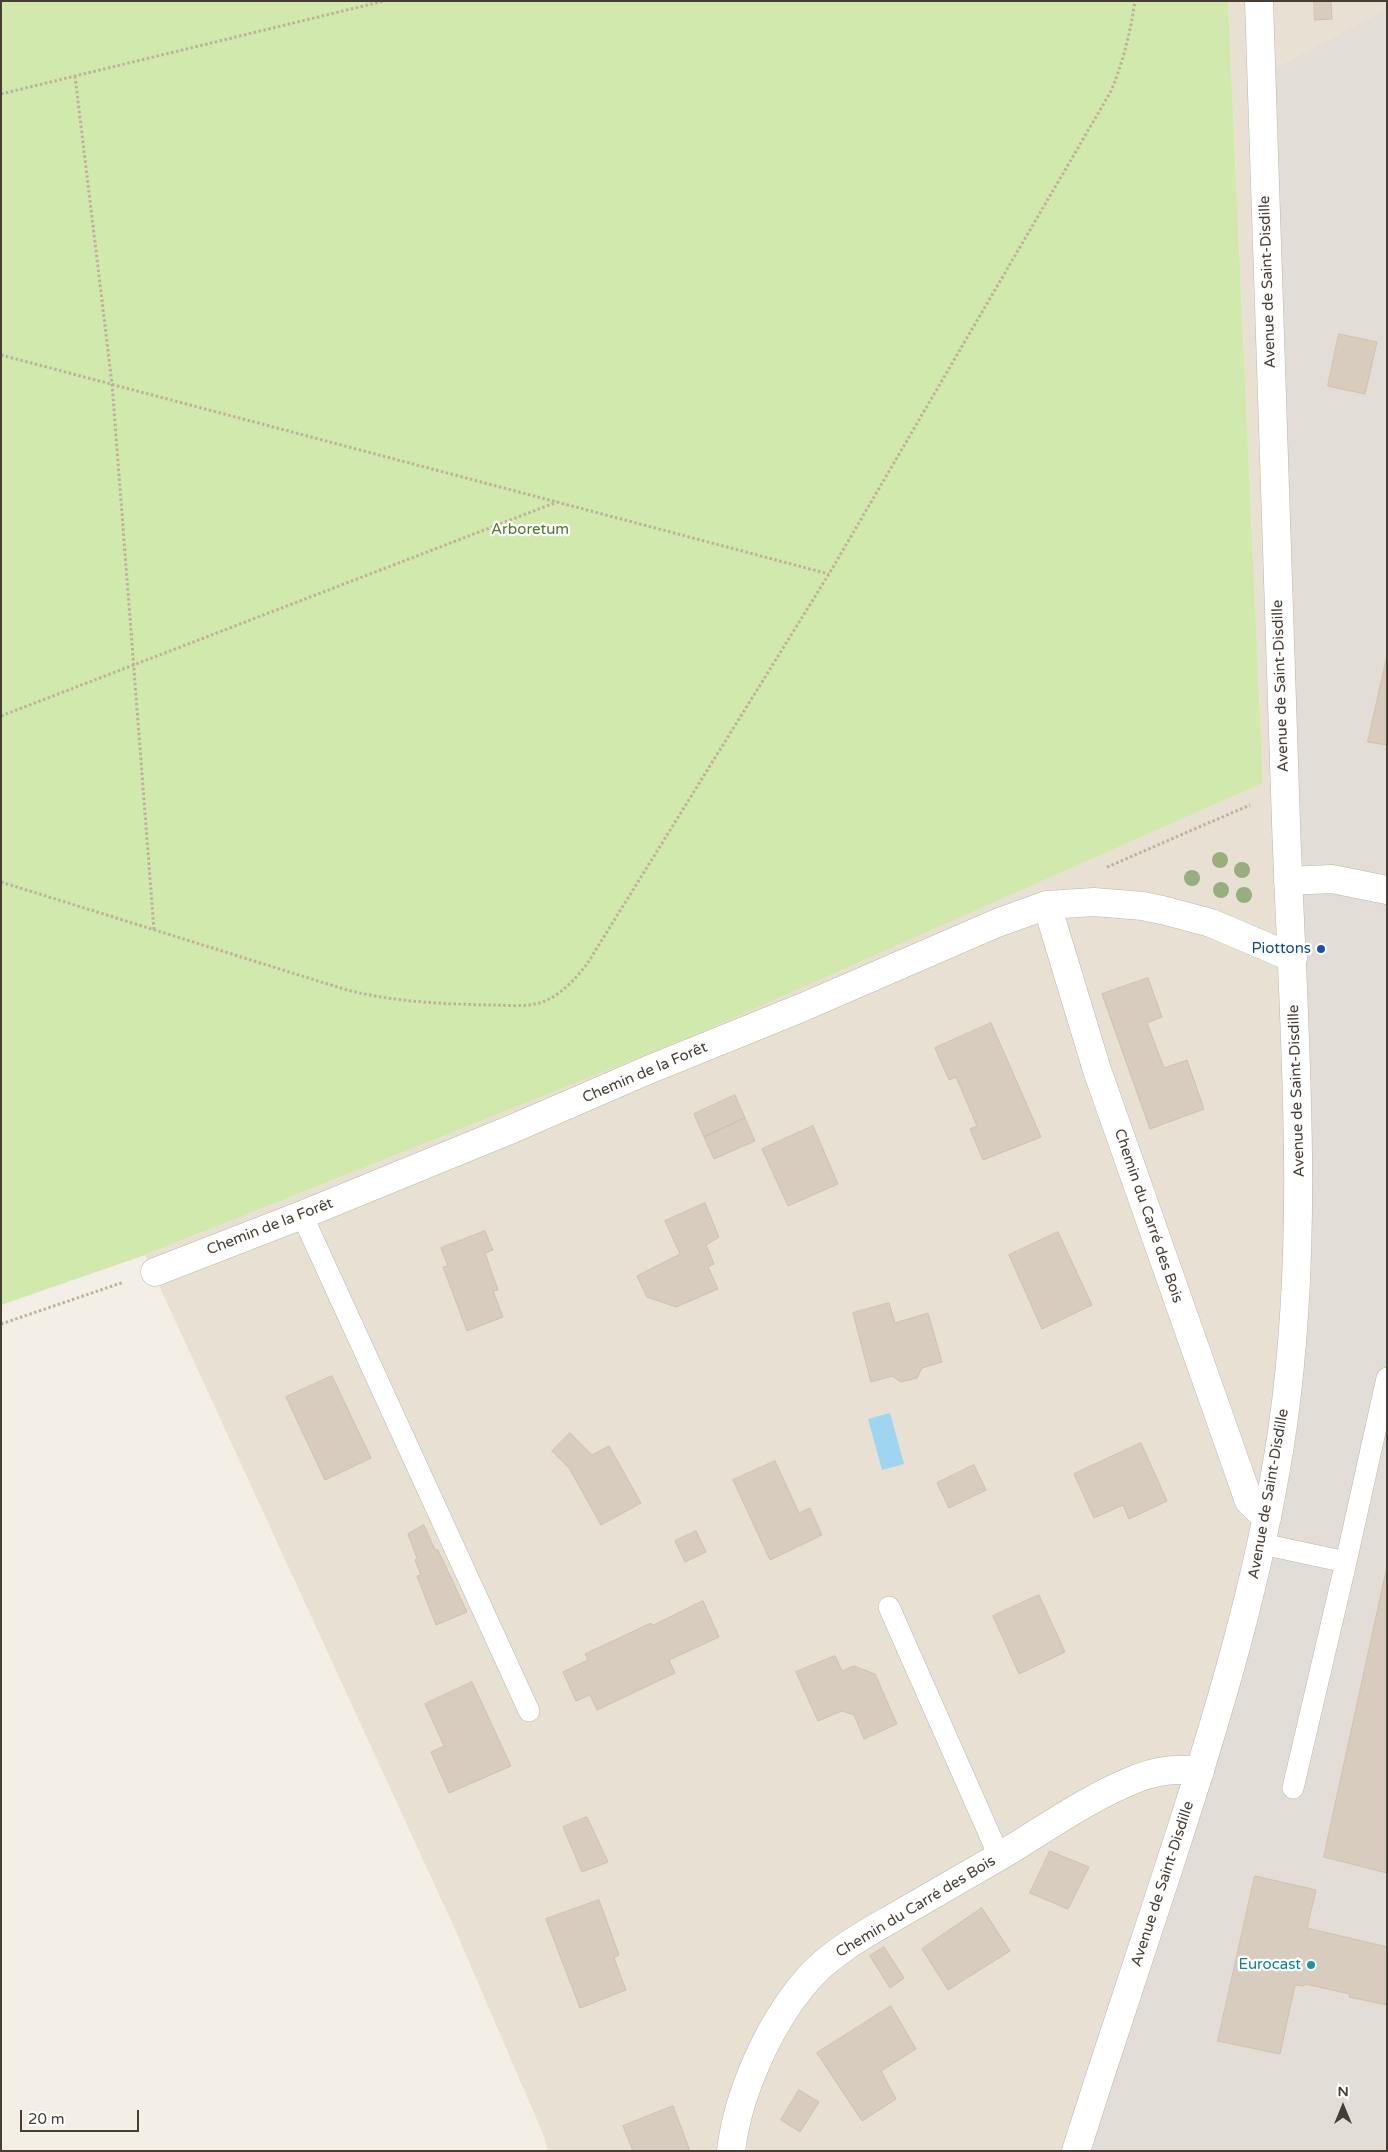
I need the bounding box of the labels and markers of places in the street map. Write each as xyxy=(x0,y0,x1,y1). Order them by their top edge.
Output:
place label: Piottons xyxy=(1251,940,1311,958)
marker: Piottons xyxy=(1315,943,1327,955)
place label: Eurocast xyxy=(1239,1956,1301,1974)
marker: Eurocast xyxy=(1305,1959,1317,1971)

